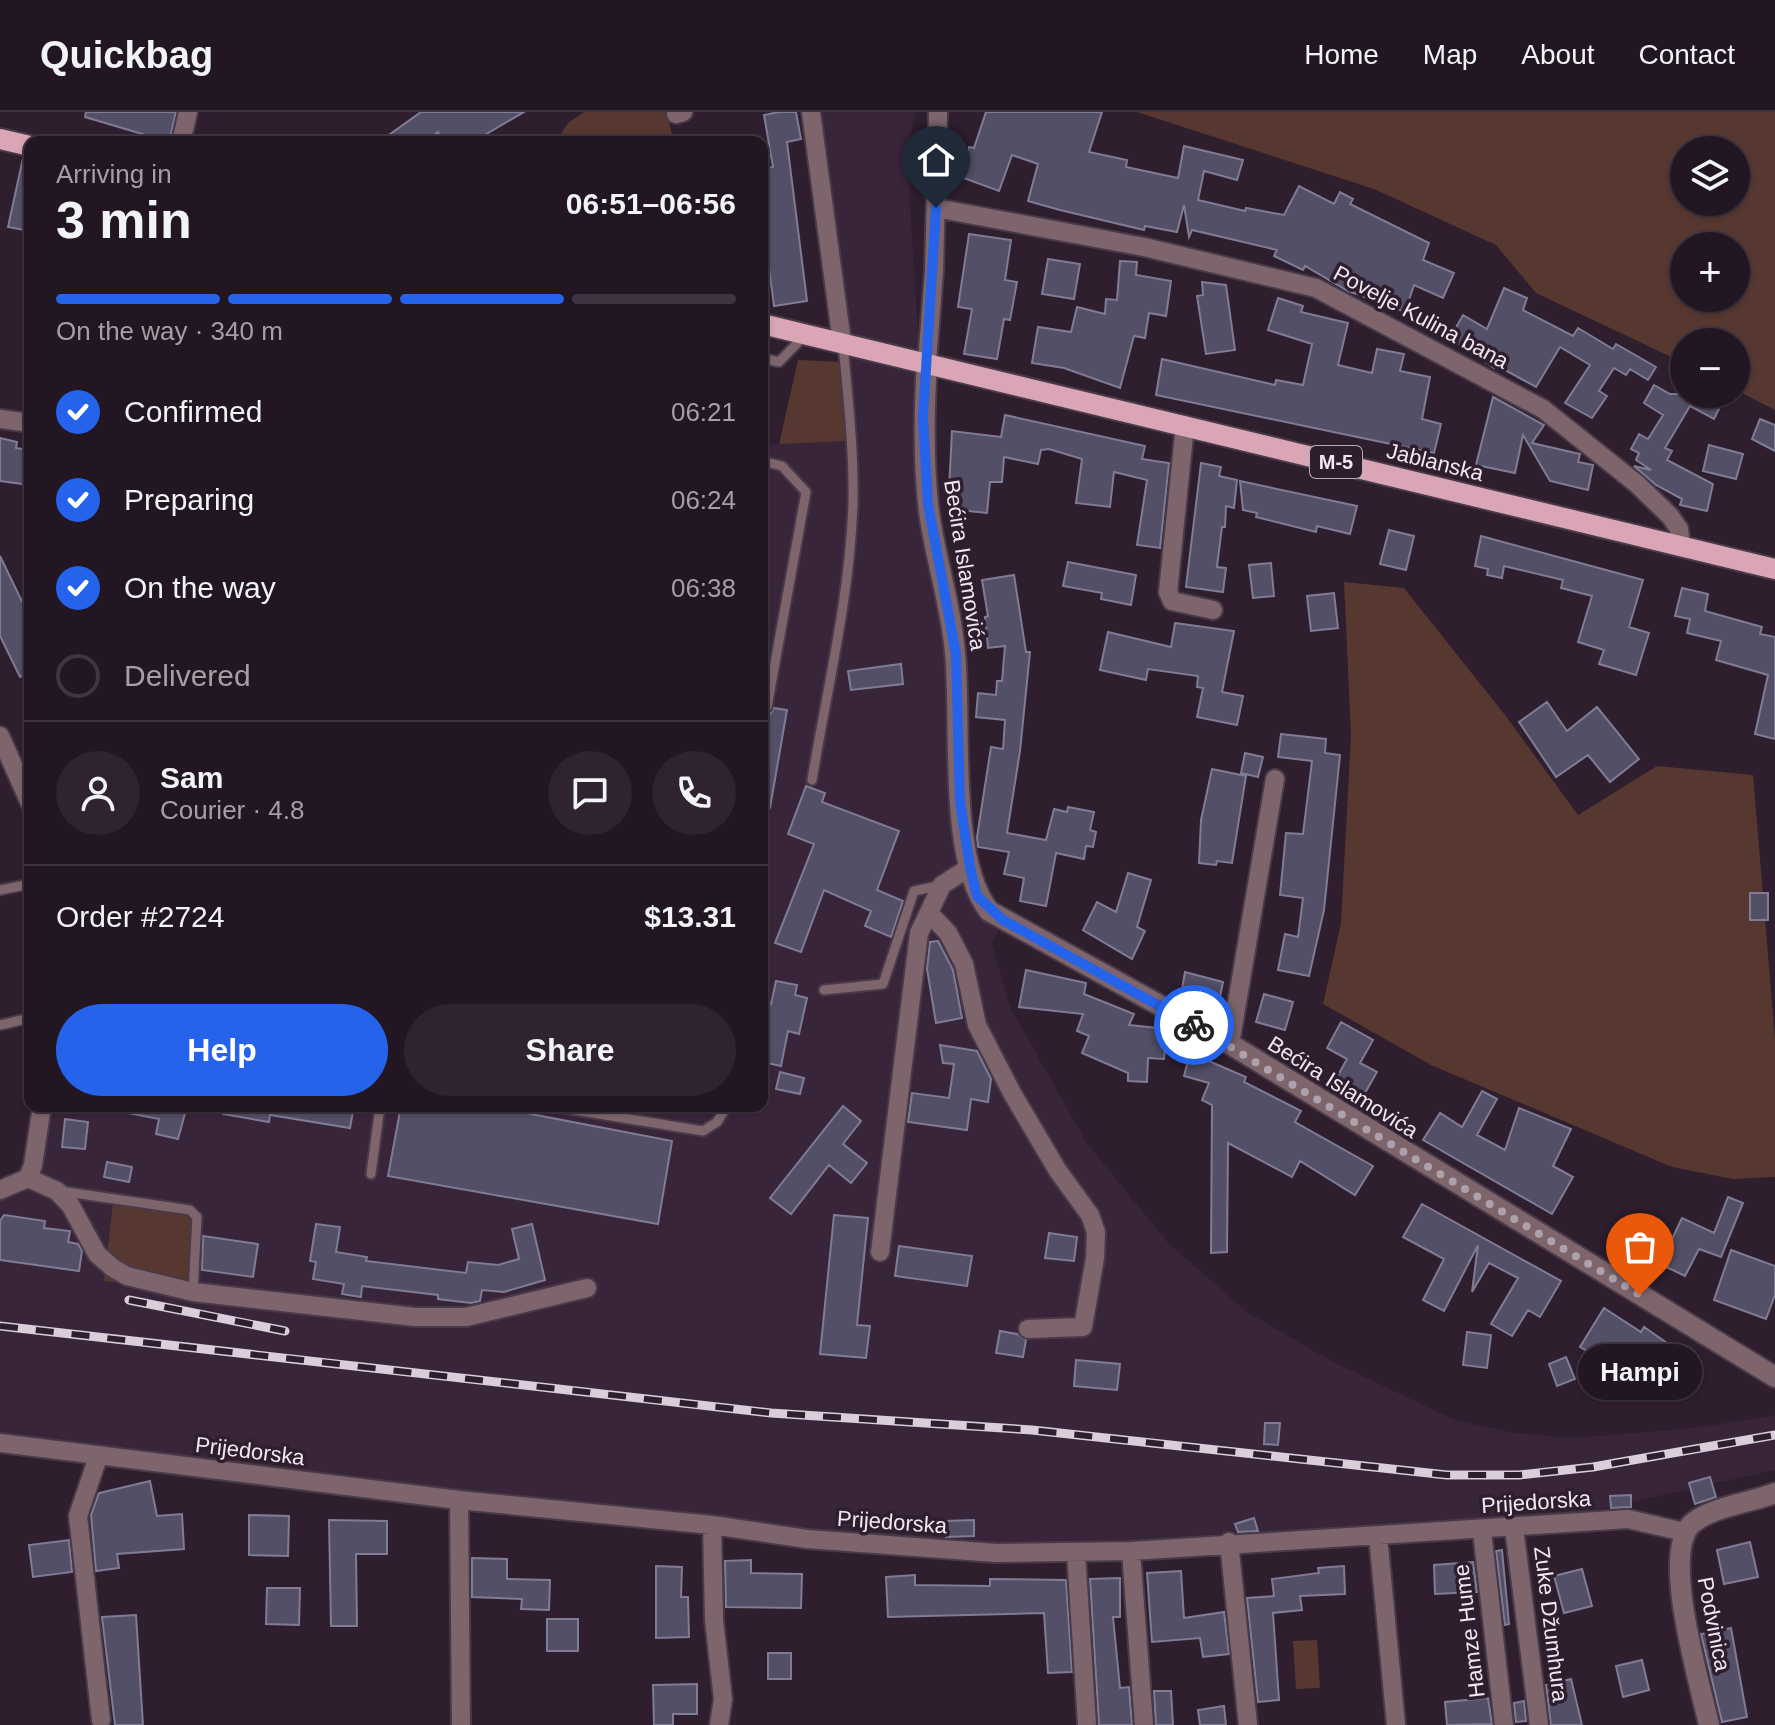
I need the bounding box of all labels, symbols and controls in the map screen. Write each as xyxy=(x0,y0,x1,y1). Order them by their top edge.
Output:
text: Quickbag xyxy=(40,34,213,76)
text: Home xyxy=(1304,39,1379,70)
text: Map xyxy=(1423,39,1477,70)
text: About xyxy=(1521,39,1595,70)
text: Contact xyxy=(1639,39,1735,70)
pin xyxy=(902,126,970,208)
map controls xyxy=(1670,136,1750,408)
button: layers xyxy=(1670,136,1750,216)
icon: home xyxy=(914,138,958,182)
text: Arriving in xyxy=(56,159,172,189)
text: 06:51–06:56 xyxy=(566,187,736,220)
text: 3 min xyxy=(56,191,192,249)
button: + xyxy=(1670,232,1750,312)
street label: Povelje Kulina bana xyxy=(1329,260,1513,374)
text: On the way · 340 m xyxy=(56,316,283,346)
button: − xyxy=(1670,328,1750,408)
icon: check xyxy=(56,390,100,434)
text: Confirmed xyxy=(124,395,262,428)
text: 06:21 xyxy=(671,397,736,427)
street label: Jablanska xyxy=(1384,438,1487,486)
road number: M-5 xyxy=(1310,446,1362,478)
icon: check xyxy=(56,478,100,522)
street label: Bećira Islamovića xyxy=(939,478,991,653)
text: Preparing xyxy=(124,483,254,516)
text: 06:24 xyxy=(671,485,736,515)
icon: check xyxy=(56,566,100,610)
text: On the way xyxy=(124,571,276,604)
text: 06:38 xyxy=(671,573,736,603)
text: Delivered xyxy=(124,659,251,692)
button: person xyxy=(56,751,140,835)
button: chat xyxy=(548,751,632,835)
button: phone xyxy=(652,751,736,835)
text: Sam xyxy=(160,761,223,794)
text: Courier · 4.8 xyxy=(160,795,305,825)
text: Order #2724 xyxy=(56,900,224,933)
text: $13.31 xyxy=(644,900,736,933)
courier xyxy=(1154,985,1234,1065)
icon: bike xyxy=(1172,1003,1216,1047)
button: Help xyxy=(56,1004,388,1096)
button: Share xyxy=(404,1004,736,1096)
street label: Bećira Islamovića xyxy=(1263,1031,1423,1144)
pin xyxy=(1606,1213,1674,1295)
icon: bag xyxy=(1618,1225,1662,1269)
callout: Hampi xyxy=(1578,1343,1702,1399)
text: Hampi xyxy=(1600,1357,1680,1387)
street label: Prijedorska xyxy=(194,1432,307,1470)
street label: Prijedorska xyxy=(1480,1486,1593,1518)
street label: Prijedorska xyxy=(836,1506,949,1538)
street label: Zuke Džumhura xyxy=(1529,1545,1573,1704)
street label: Hamze Hume xyxy=(1448,1563,1490,1699)
street label: Podvinica xyxy=(1693,1575,1736,1674)

